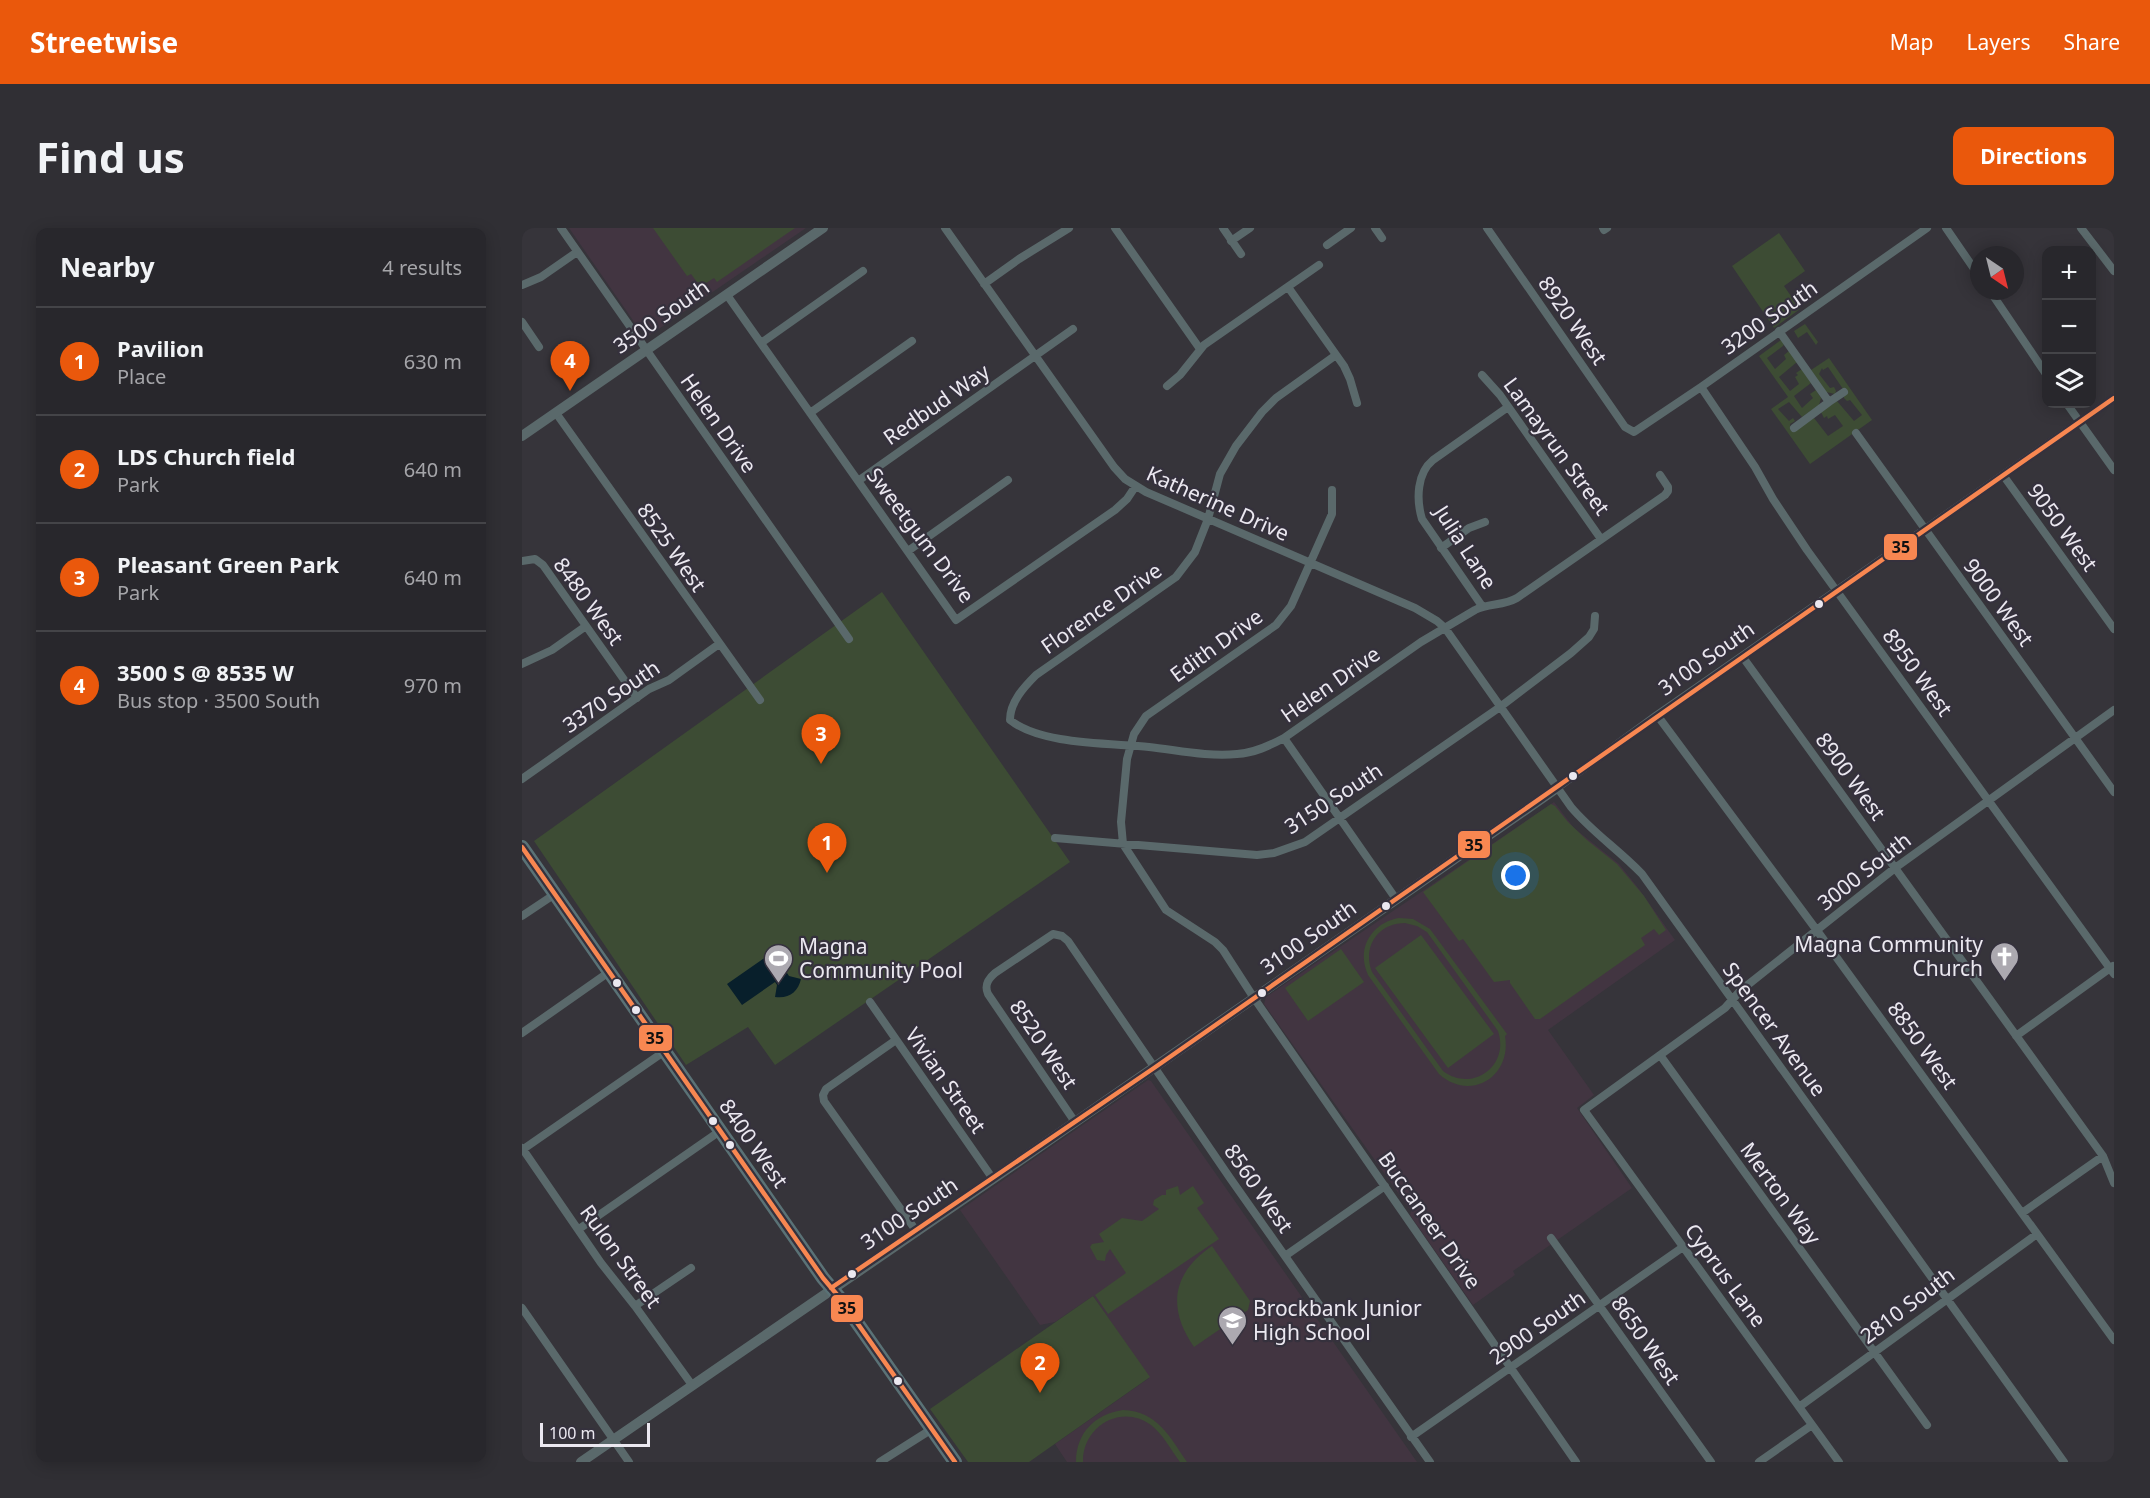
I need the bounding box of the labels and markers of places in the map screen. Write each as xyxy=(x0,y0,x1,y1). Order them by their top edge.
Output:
pin: 4 xyxy=(550,342,590,391)
unlabelled marker xyxy=(1813,598,1825,610)
pin: 3 xyxy=(802,714,840,764)
unlabelled marker xyxy=(1567,770,1579,782)
pin: 1 xyxy=(808,824,846,873)
unlabelled marker xyxy=(1380,900,1392,912)
place label: Magna Community Church xyxy=(1794,930,1983,982)
place label: Magna Community Pool xyxy=(799,932,963,984)
church icon: Magna Community Church xyxy=(1988,940,2020,982)
sports icon: Magna Community Pool xyxy=(762,942,794,984)
unlabelled marker xyxy=(611,977,623,989)
unlabelled marker xyxy=(1256,987,1268,999)
unlabelled marker xyxy=(630,1004,642,1016)
unlabelled marker xyxy=(707,1115,719,1127)
unlabelled marker xyxy=(724,1139,736,1151)
unlabelled marker xyxy=(846,1268,858,1280)
place label: Brockbank Junior High School xyxy=(1253,1294,1422,1346)
school or university icon: Brockbank Junior High School xyxy=(1216,1304,1248,1346)
pin: 2 xyxy=(1020,1344,1060,1393)
unlabelled marker xyxy=(892,1375,904,1387)

